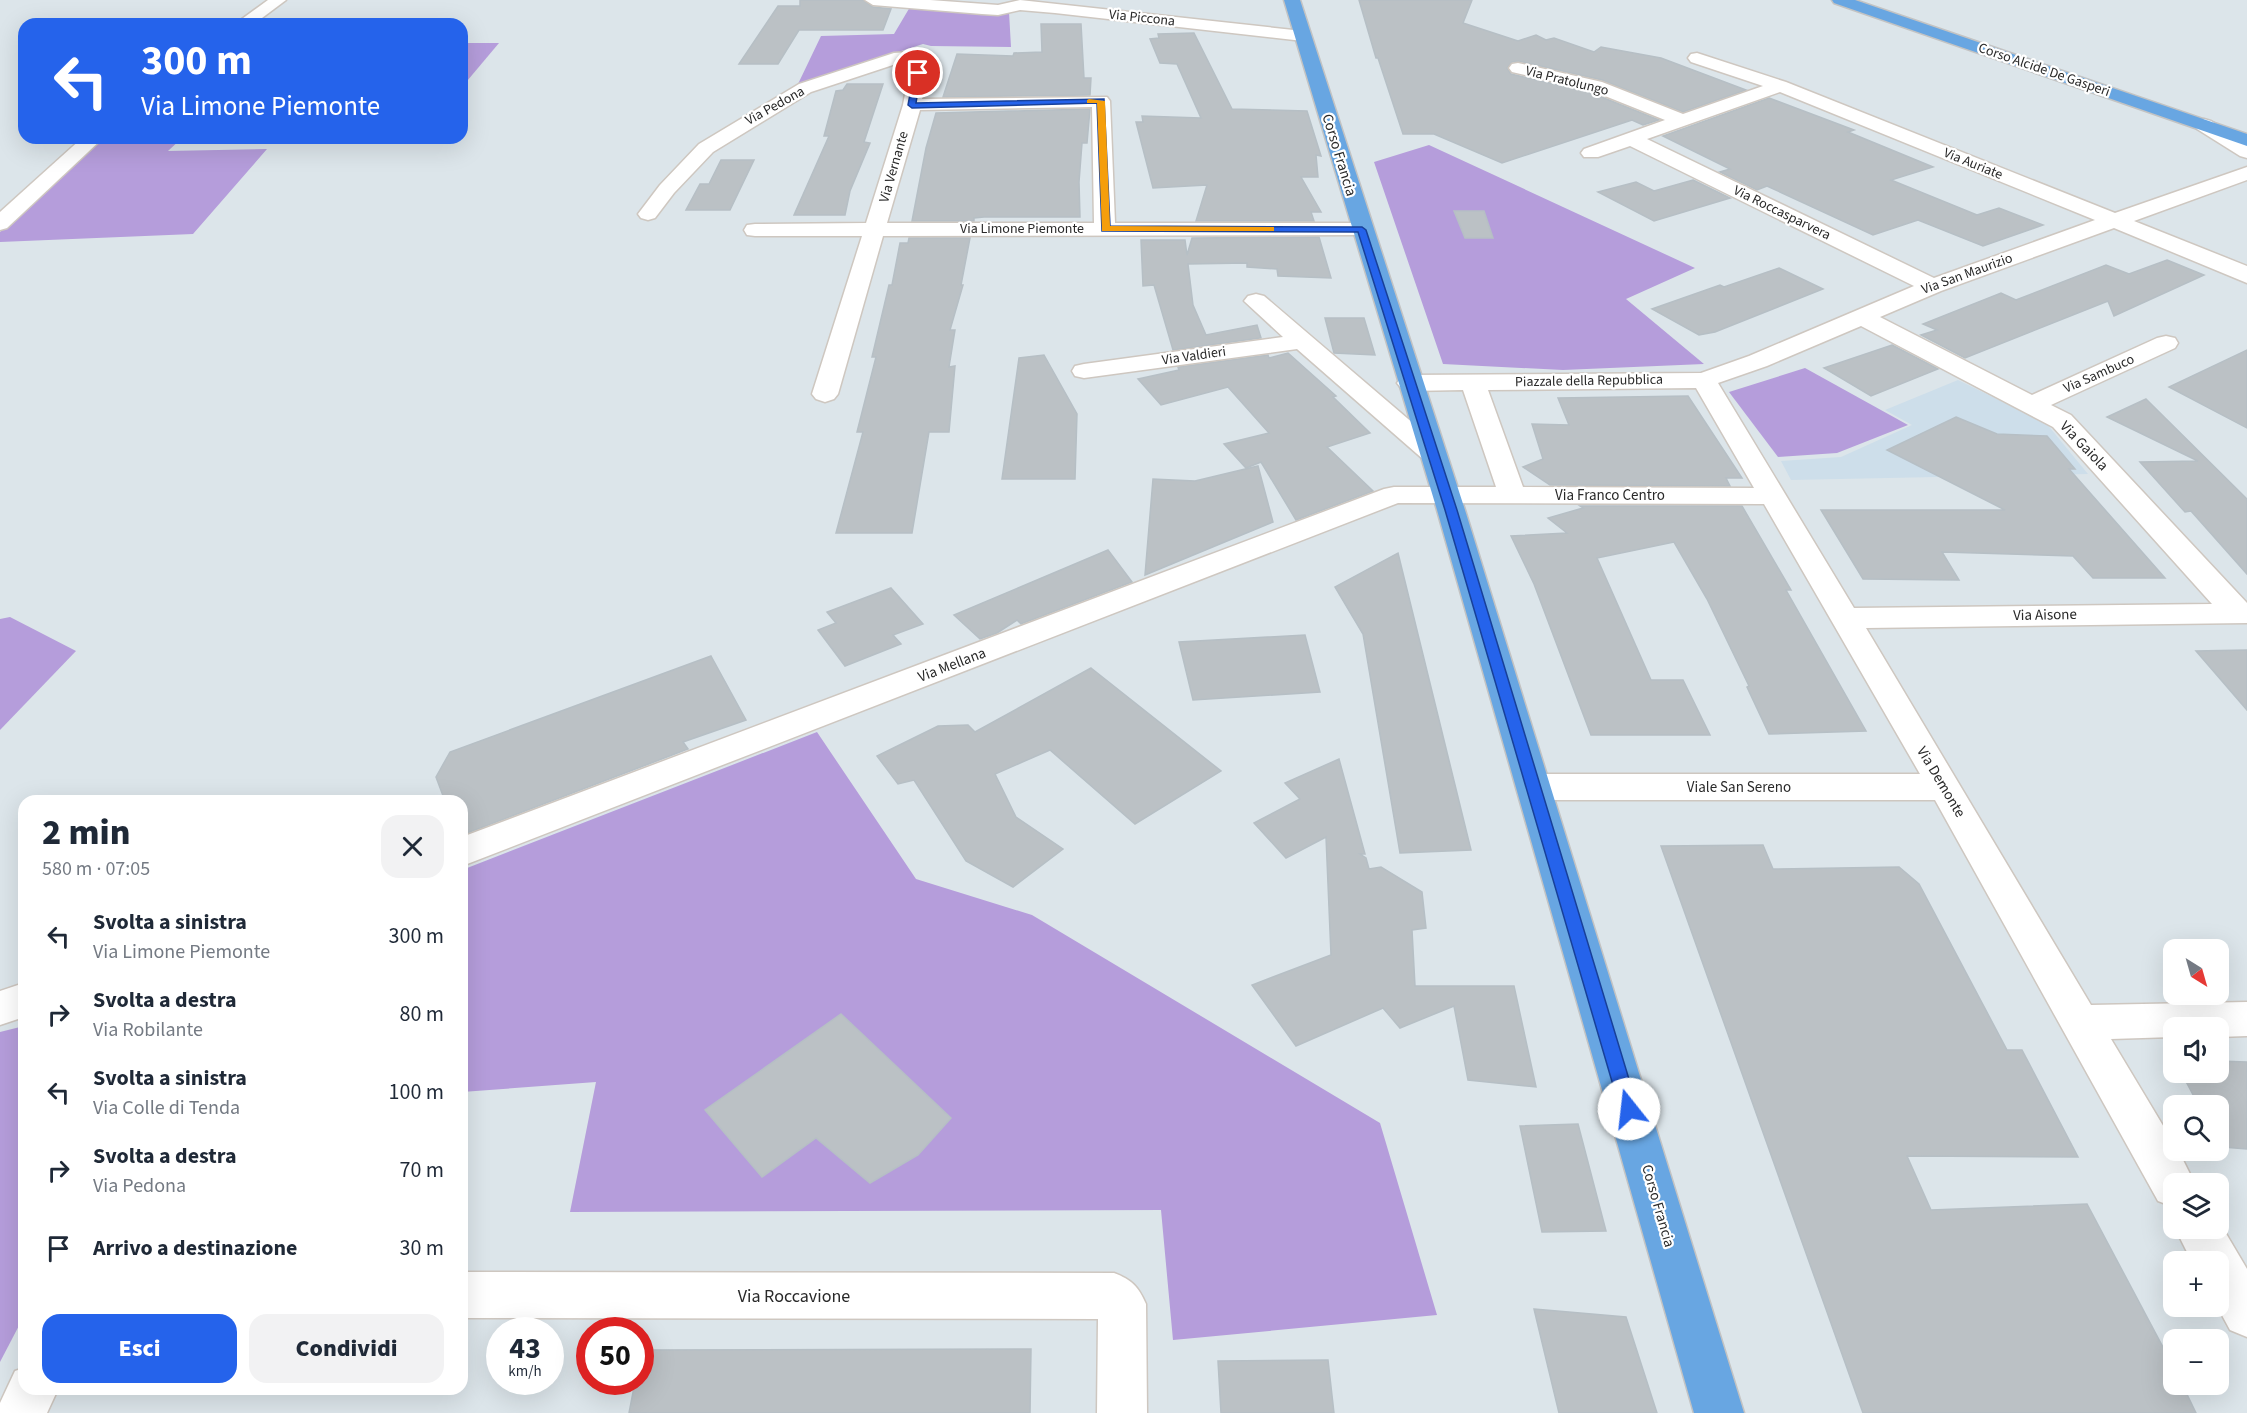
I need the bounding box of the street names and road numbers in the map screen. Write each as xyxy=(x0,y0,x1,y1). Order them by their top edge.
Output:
street label: Via Piccona xyxy=(1108,5,1176,31)
street label: Corso Alcide De Gasperi xyxy=(1975,38,2113,102)
street label: Via Pratolungo xyxy=(1523,61,1611,101)
street label: Via Pedona xyxy=(742,81,808,131)
street label: Corso Francia xyxy=(1317,111,1361,199)
street label: Via Vernante xyxy=(874,129,914,205)
street label: Via Auriate xyxy=(1940,143,2006,185)
street label: Via Roccasparvera xyxy=(1730,181,1834,245)
street label: Via Limone Piemonte xyxy=(960,219,1084,239)
street label: Via San Maurizio xyxy=(1919,248,2015,300)
street label: Via Valdieri xyxy=(1161,342,1227,370)
street label: Via Sambuco xyxy=(2060,349,2138,399)
street label: Piazzale della Repubblica xyxy=(1515,370,1663,392)
street label: Via Gaiola xyxy=(2055,416,2113,476)
street label: Via Franco Centro xyxy=(1555,485,1665,506)
street label: Via Aisone xyxy=(2013,604,2077,626)
street label: Via Mellana xyxy=(915,642,989,688)
street label: Via Demonte xyxy=(1911,742,1971,822)
street label: Viale San Sereno xyxy=(1687,777,1791,798)
street label: Corso Francia xyxy=(1636,1162,1680,1250)
street label: Via Roccavione xyxy=(738,1284,850,1309)

